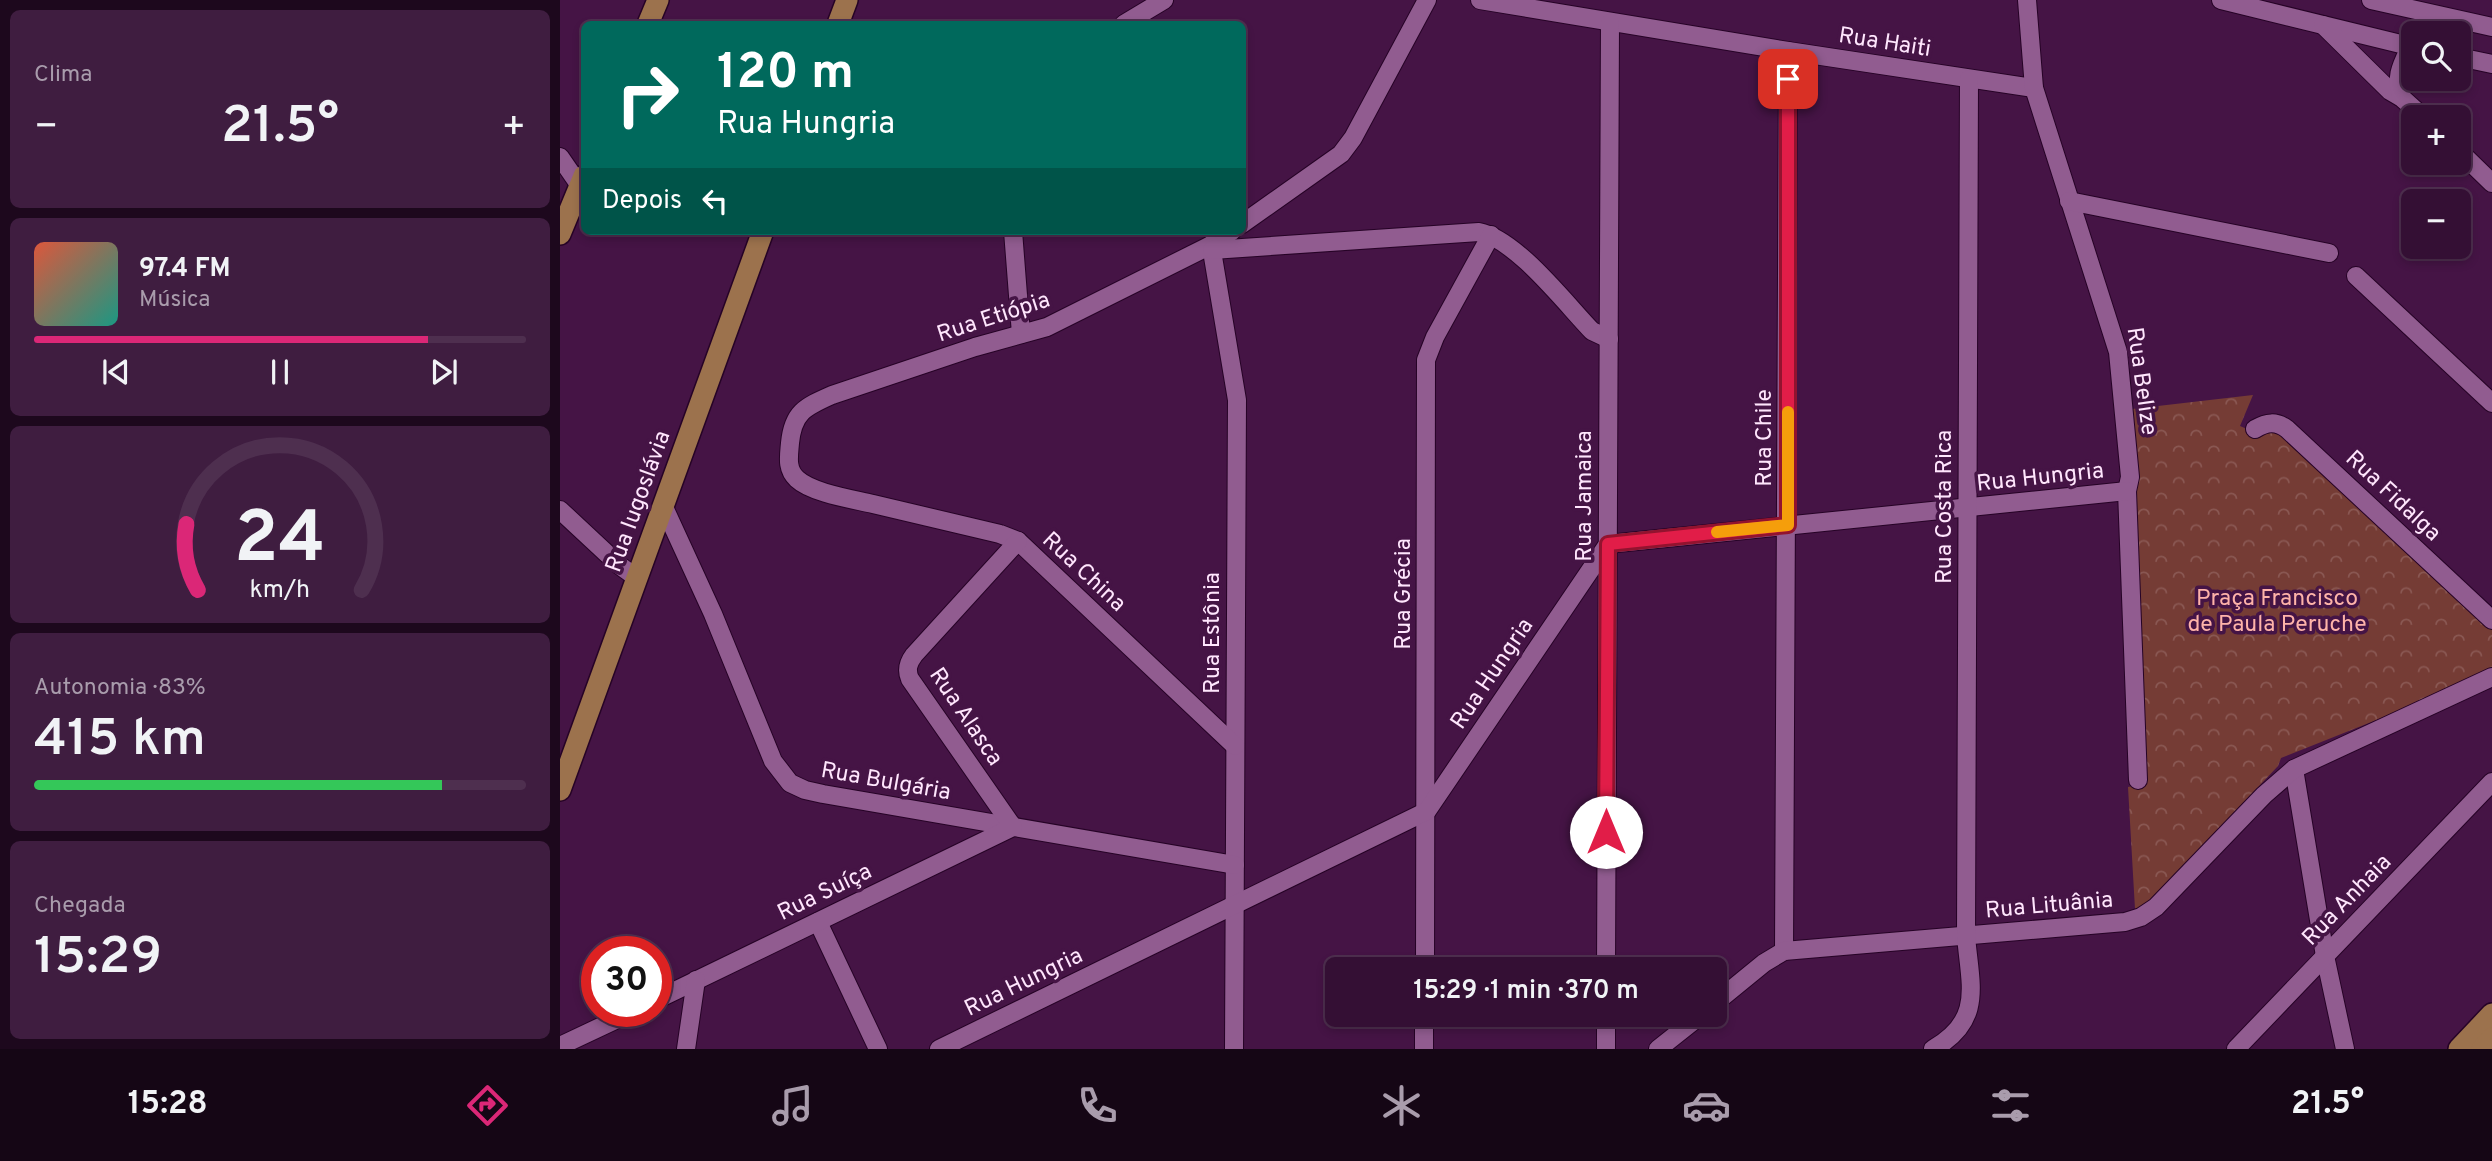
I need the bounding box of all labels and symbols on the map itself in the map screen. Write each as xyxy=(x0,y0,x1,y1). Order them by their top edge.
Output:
street label: Rua Haiti xyxy=(1836,22,1933,65)
pin xyxy=(1758,49,1818,109)
street label: Rua Etiópia xyxy=(934,286,1054,350)
street label: Rua Belize xyxy=(2119,325,2162,437)
street label: Rua Chile xyxy=(1751,389,1780,487)
street label: Rua Iugoslávia xyxy=(600,427,678,577)
street label: Rua Jamaica xyxy=(1571,430,1600,562)
street label: Rua Costa Rica xyxy=(1931,430,1960,584)
street label: Rua Fidalga xyxy=(2338,445,2446,549)
street label: Rua Hungria xyxy=(1975,457,2105,500)
street label: Rua China xyxy=(1035,527,1131,619)
street label: Rua Grécia xyxy=(1390,538,1419,650)
street label: Rua Estônia xyxy=(1199,572,1228,694)
park label: Praça Francisco de Paula Peruche xyxy=(2187,585,2367,640)
street label: Rua Hungria xyxy=(1445,613,1541,736)
street label: Rua Alasca xyxy=(922,663,1008,772)
street label: Rua Bulgária xyxy=(818,757,953,808)
position arrow xyxy=(1569,795,1643,869)
street label: Rua Anhaia xyxy=(2297,849,2399,953)
street label: Rua Suíça xyxy=(773,858,877,929)
street label: Rua Lituânia xyxy=(1984,886,2114,927)
speed limit sign: 30 xyxy=(581,936,672,1027)
street label: Rua Hungria xyxy=(960,942,1088,1024)

